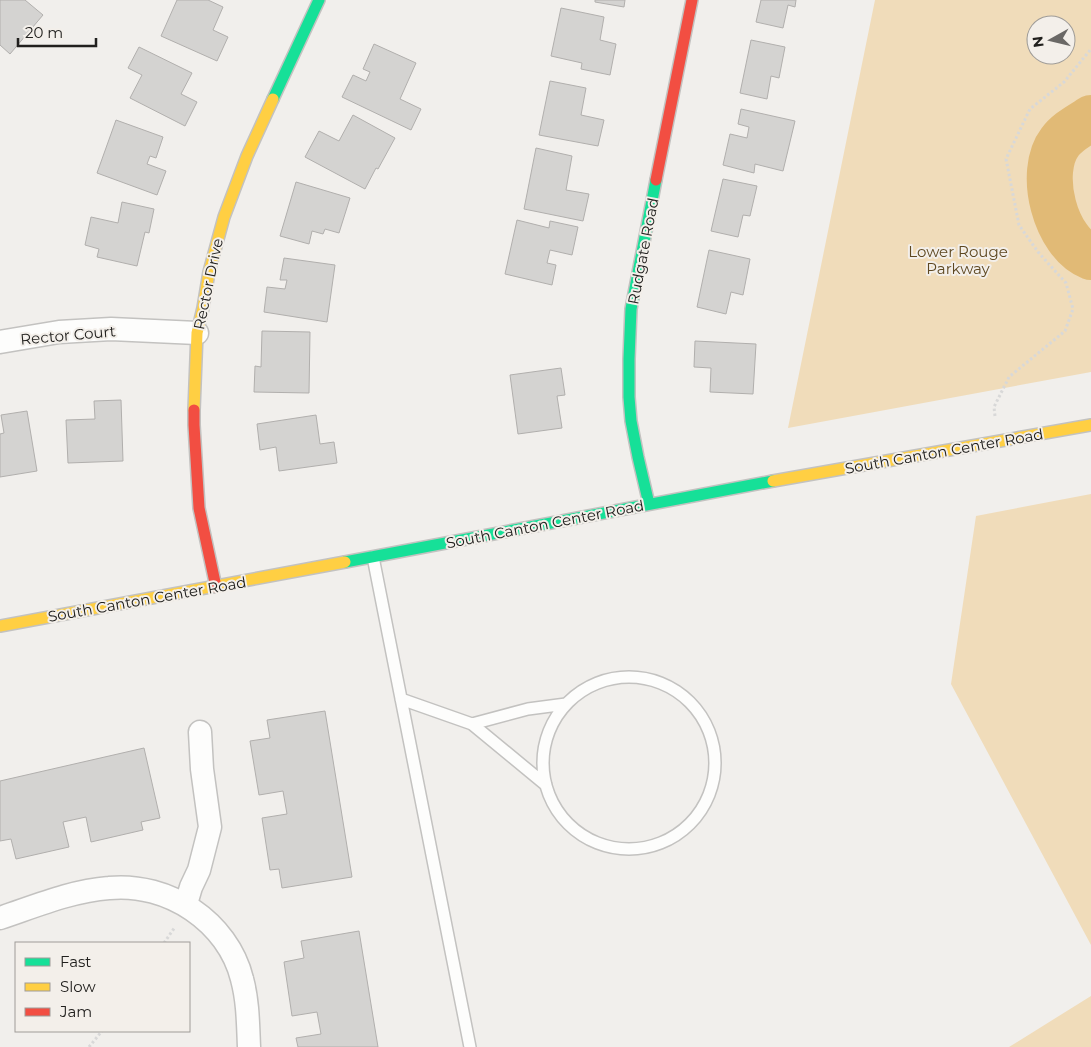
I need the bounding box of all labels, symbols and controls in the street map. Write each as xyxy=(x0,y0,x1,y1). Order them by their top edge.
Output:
scale bar xyxy=(18,15,95,47)
north arrow xyxy=(1026,15,1076,65)
text: 20 m xyxy=(25,23,63,42)
text: N xyxy=(1028,35,1048,49)
street label: Rudgate Road xyxy=(623,196,663,306)
street label: Rector Drive xyxy=(189,237,227,331)
park label: Lower Rouge Parkway xyxy=(908,242,1008,278)
street label: Rector Court xyxy=(19,321,117,349)
street label: South Canton Center Road xyxy=(843,424,1045,478)
street label: South Canton Center Road xyxy=(444,495,646,553)
street label: South Canton Center Road xyxy=(46,572,248,626)
legend xyxy=(15,942,190,1032)
text: Fast xyxy=(60,952,91,971)
text: Slow xyxy=(60,977,96,996)
text: Jam xyxy=(59,1002,92,1021)

